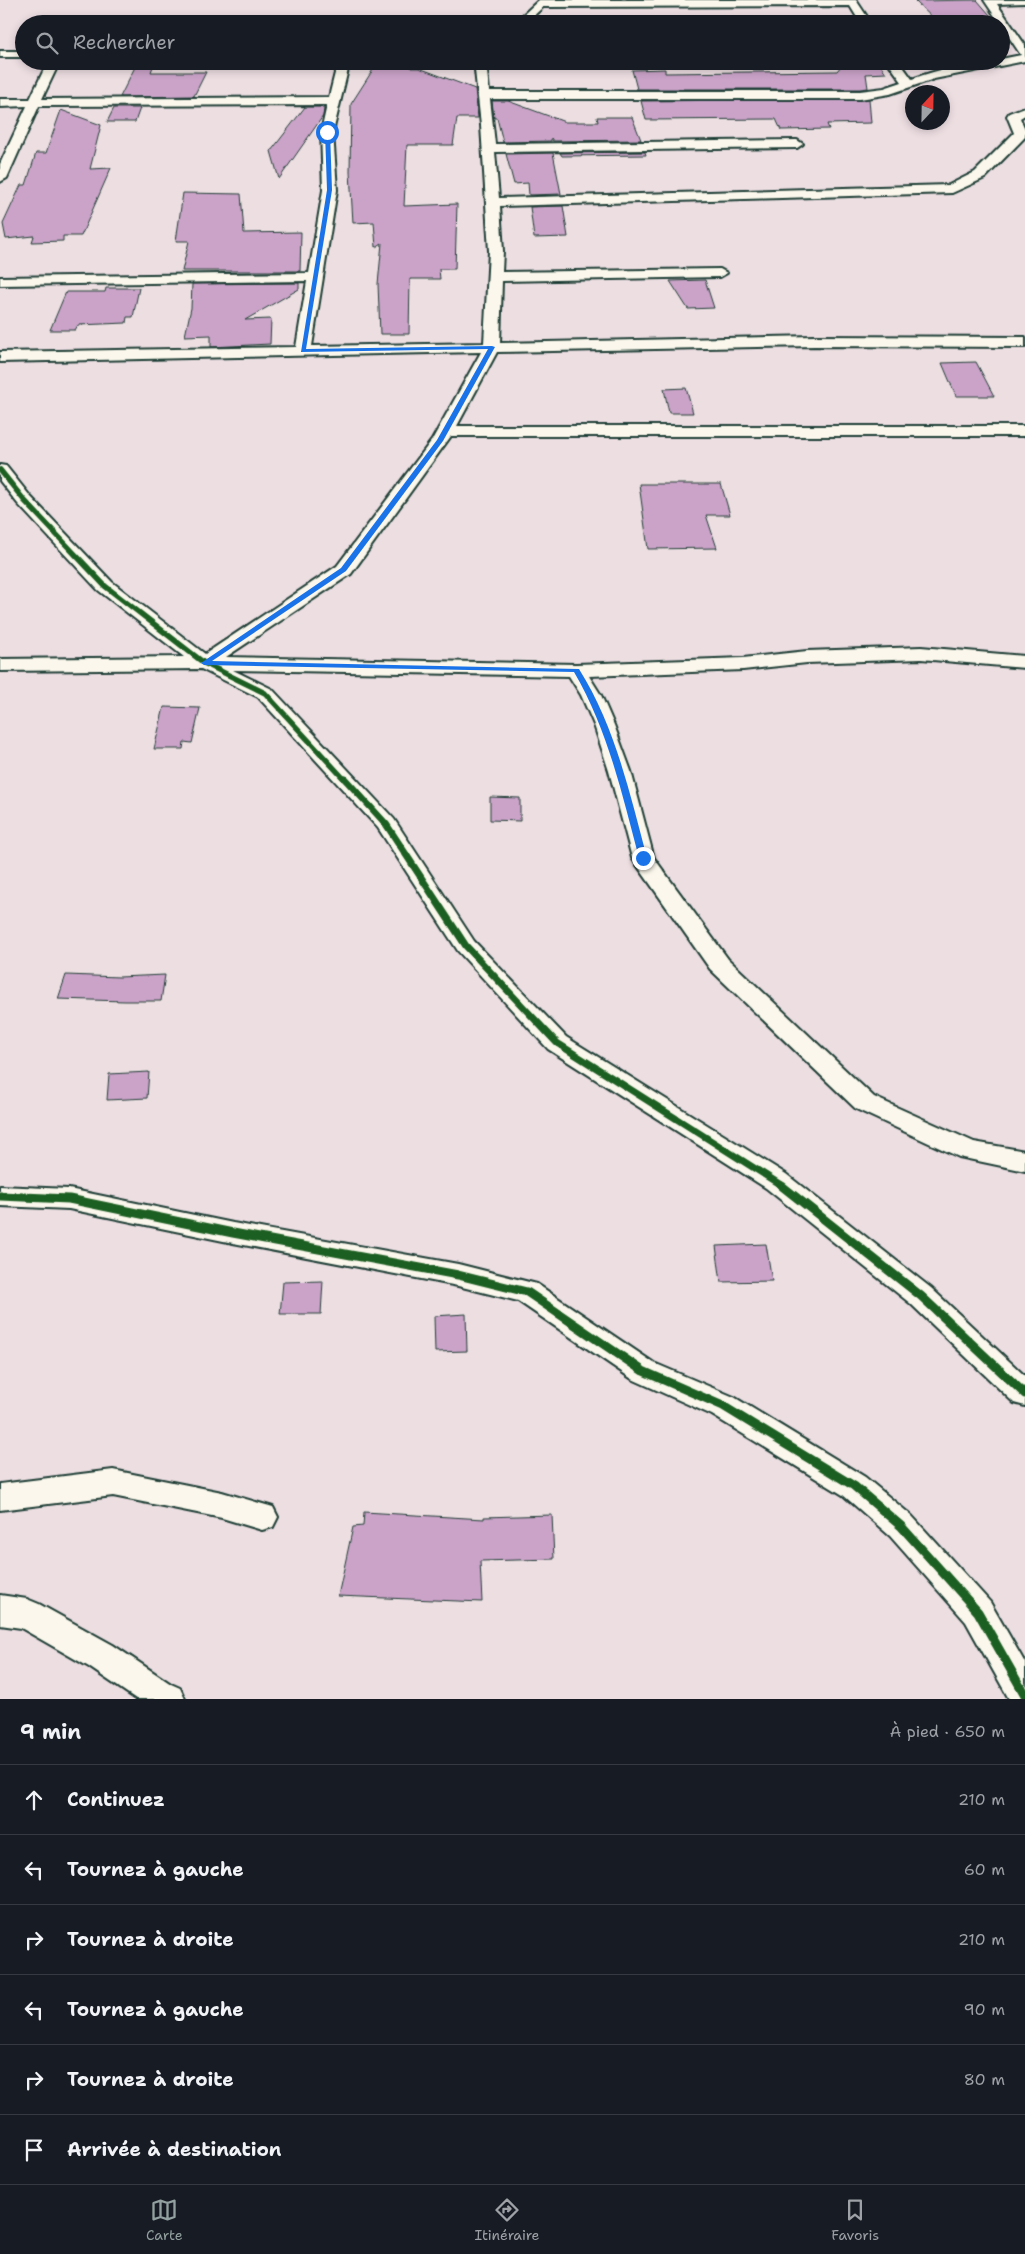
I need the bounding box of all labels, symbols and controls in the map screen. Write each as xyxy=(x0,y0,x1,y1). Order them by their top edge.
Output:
search box xyxy=(15,15,1010,70)
icon: search xyxy=(33,29,61,57)
text: Rechercher xyxy=(73,30,176,55)
north arrow xyxy=(905,85,950,130)
route start xyxy=(316,121,339,144)
route end xyxy=(632,847,655,870)
text: 9 min xyxy=(20,1718,81,1746)
text: À pied · 650 m xyxy=(890,1721,1005,1742)
icon: ahead xyxy=(20,1786,48,1814)
text: Continuez xyxy=(67,1787,165,1812)
text: 210 m xyxy=(958,1789,1005,1810)
icon: left xyxy=(20,1856,48,1884)
text: Tournez à gauche xyxy=(67,1857,244,1882)
text: 60 m xyxy=(964,1859,1005,1880)
icon: right xyxy=(20,1926,48,1954)
text: Tournez à droite xyxy=(67,1927,234,1952)
text: 210 m xyxy=(958,1929,1005,1950)
icon: left xyxy=(20,1996,48,2024)
text: Tournez à gauche xyxy=(67,1997,244,2022)
text: 90 m xyxy=(964,1999,1005,2020)
icon: right xyxy=(20,2066,48,2094)
text: Tournez à droite xyxy=(67,2067,234,2092)
text: 80 m xyxy=(964,2069,1005,2090)
icon: arrive xyxy=(20,2136,48,2164)
text: Arrivée à destination xyxy=(67,2137,281,2162)
tab: Carte xyxy=(146,2196,183,2244)
tab: Itinéraire xyxy=(474,2196,540,2244)
tab: Favoris xyxy=(831,2196,879,2244)

